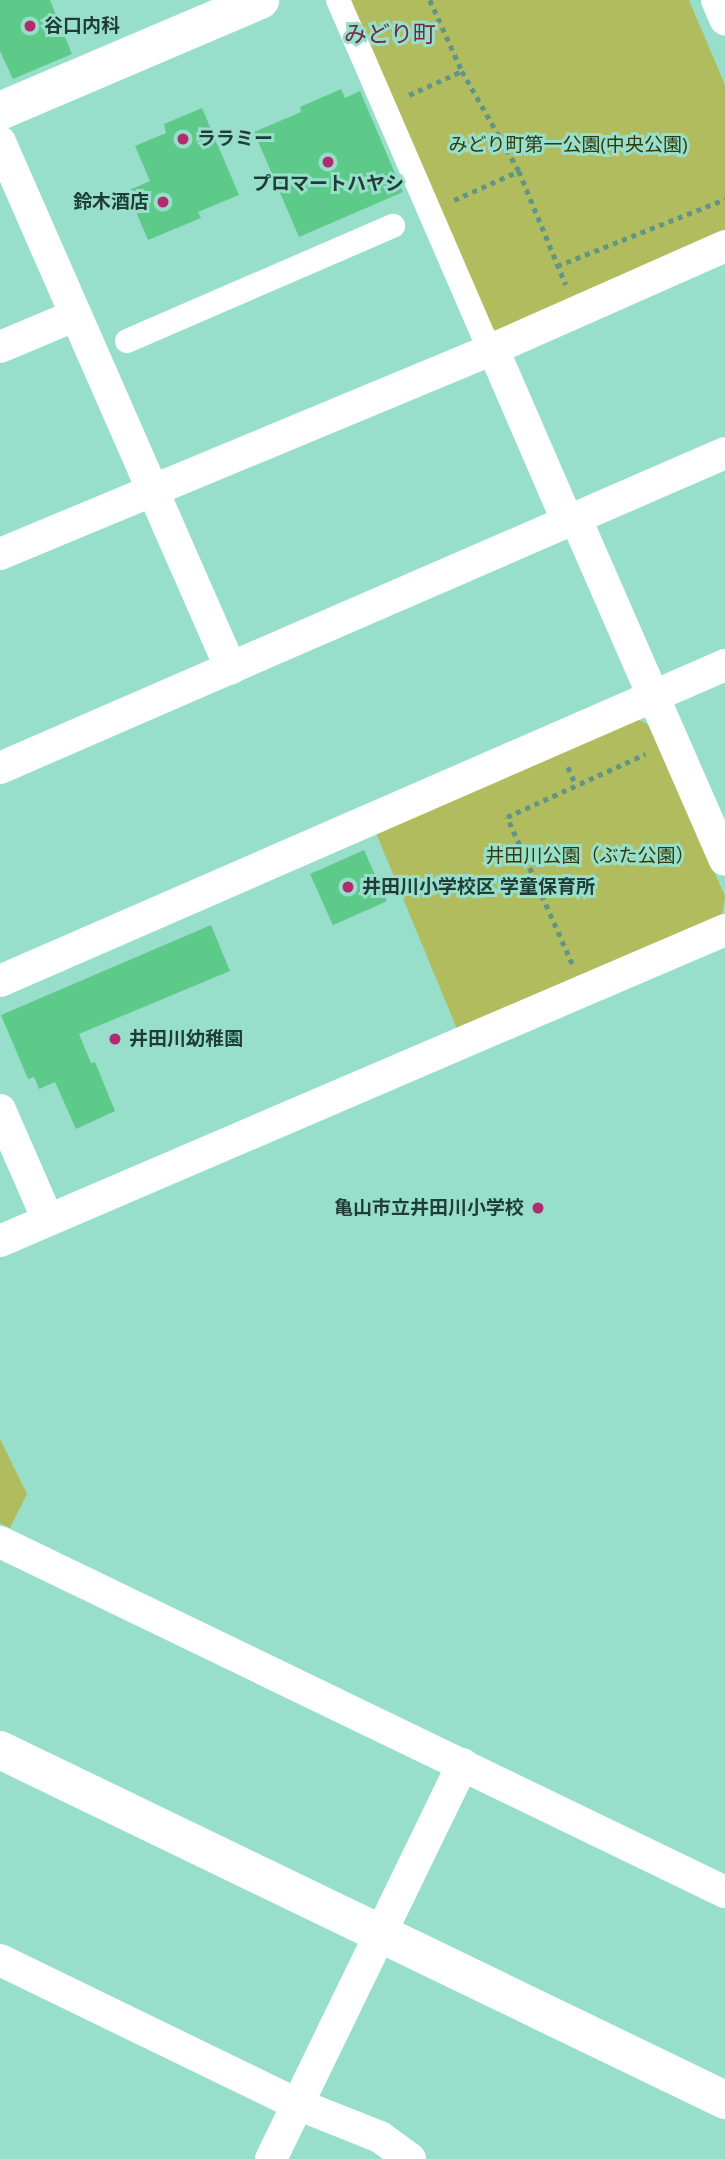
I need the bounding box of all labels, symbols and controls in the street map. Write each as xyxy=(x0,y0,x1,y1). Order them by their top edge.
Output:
place label: 谷口内科 xyxy=(44,15,120,37)
marker: 谷口内科 xyxy=(22,18,38,34)
district label: みどり町 xyxy=(344,19,436,47)
place label: ララミー xyxy=(197,128,273,150)
marker: ララミー xyxy=(175,131,191,147)
park label: みどり町第一公園(中央公園) xyxy=(448,134,688,156)
marker: プロマートハヤシ xyxy=(320,154,336,170)
place label: プロマートハヤシ xyxy=(252,173,404,195)
place label: 鈴木酒店 xyxy=(73,191,149,213)
marker: 鈴木酒店 xyxy=(155,194,171,210)
park label: 井田川公園（ぶた公園） xyxy=(486,845,694,867)
place label: 井田川小学校区 学童保育所 xyxy=(362,876,595,898)
marker: 井田川小学校区 学童保育所 xyxy=(340,879,356,895)
place label: 井田川幼稚園 xyxy=(129,1028,243,1050)
marker: 井田川幼稚園 xyxy=(107,1031,123,1047)
place label: 亀山市立井田川小学校 xyxy=(334,1197,524,1219)
marker: 亀山市立井田川小学校 xyxy=(530,1200,546,1216)

